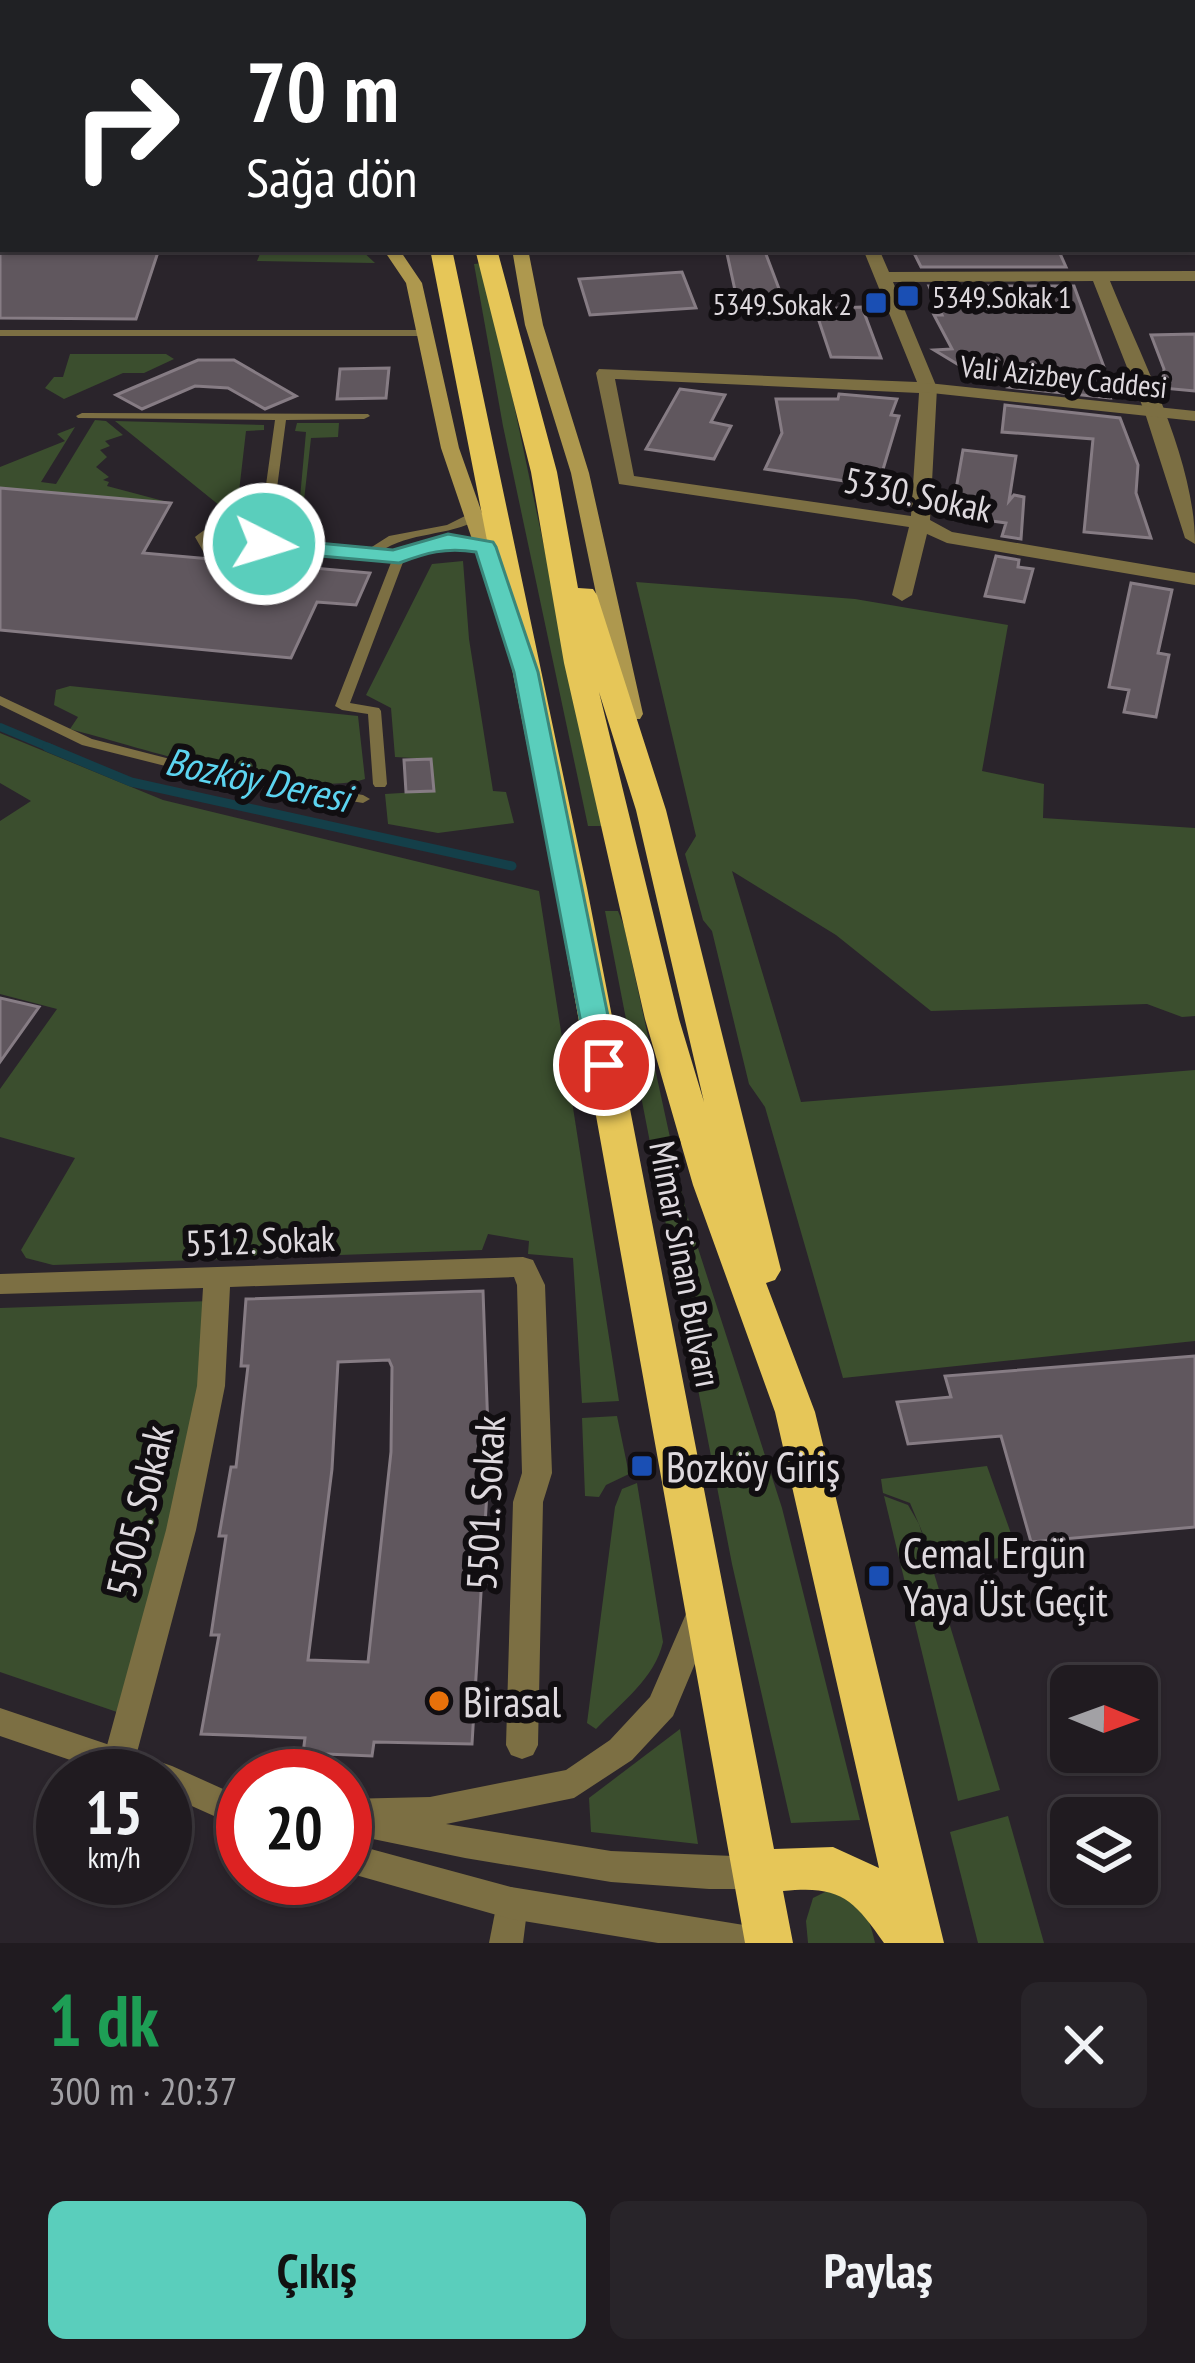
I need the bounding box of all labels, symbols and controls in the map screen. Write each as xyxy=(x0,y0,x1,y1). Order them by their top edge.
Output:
text: 70 m xyxy=(246,36,399,145)
icon: right xyxy=(48,48,204,204)
text: Sağa dön xyxy=(246,142,418,212)
place label: 5349.Sokak 1 xyxy=(932,277,1072,316)
marker: 5349.Sokak 1 xyxy=(895,283,921,309)
place label: 5349.Sokak 2 xyxy=(712,284,852,323)
marker: 5349.Sokak 2 xyxy=(863,290,889,316)
street label: Vali Azizbey Caddesi xyxy=(958,346,1169,406)
street label: 5330. Sokak xyxy=(840,455,996,533)
position arrow xyxy=(201,481,327,607)
water label: Bozköy Deresi xyxy=(161,735,359,824)
pin xyxy=(553,1014,655,1116)
icon: arrive xyxy=(571,1032,637,1098)
street label: Mimar Sinan Bulvarı xyxy=(639,1137,733,1391)
street label: 5512. Sokak xyxy=(184,1214,336,1266)
street label: 5501. Sokak xyxy=(453,1414,517,1592)
street label: 5505. Sokak xyxy=(93,1420,185,1602)
place label: Bozköy Giriş xyxy=(666,1439,840,1494)
marker: Bozköy Giriş xyxy=(629,1453,655,1479)
place label: Cemal Ergün Yaya Üst Geçit xyxy=(903,1525,1108,1628)
marker: Cemal Ergün Yaya Üst Geçit xyxy=(866,1563,892,1589)
north arrow xyxy=(1050,1665,1158,1773)
map controls xyxy=(1050,1665,1158,1905)
place label: Birasal xyxy=(463,1674,561,1729)
marker: Birasal xyxy=(426,1688,452,1714)
speed limit sign: 20 xyxy=(216,1749,372,1905)
text: 15 xyxy=(85,1773,143,1851)
button: layers xyxy=(1050,1797,1158,1905)
text: km/h xyxy=(87,1837,141,1876)
text: 1 dk xyxy=(48,1973,159,2066)
button: close xyxy=(1021,1982,1147,2108)
text: 300 m · 20:37 xyxy=(48,2065,237,2116)
button: Çıkış xyxy=(48,2201,586,2339)
button: Paylaş xyxy=(610,2201,1147,2339)

